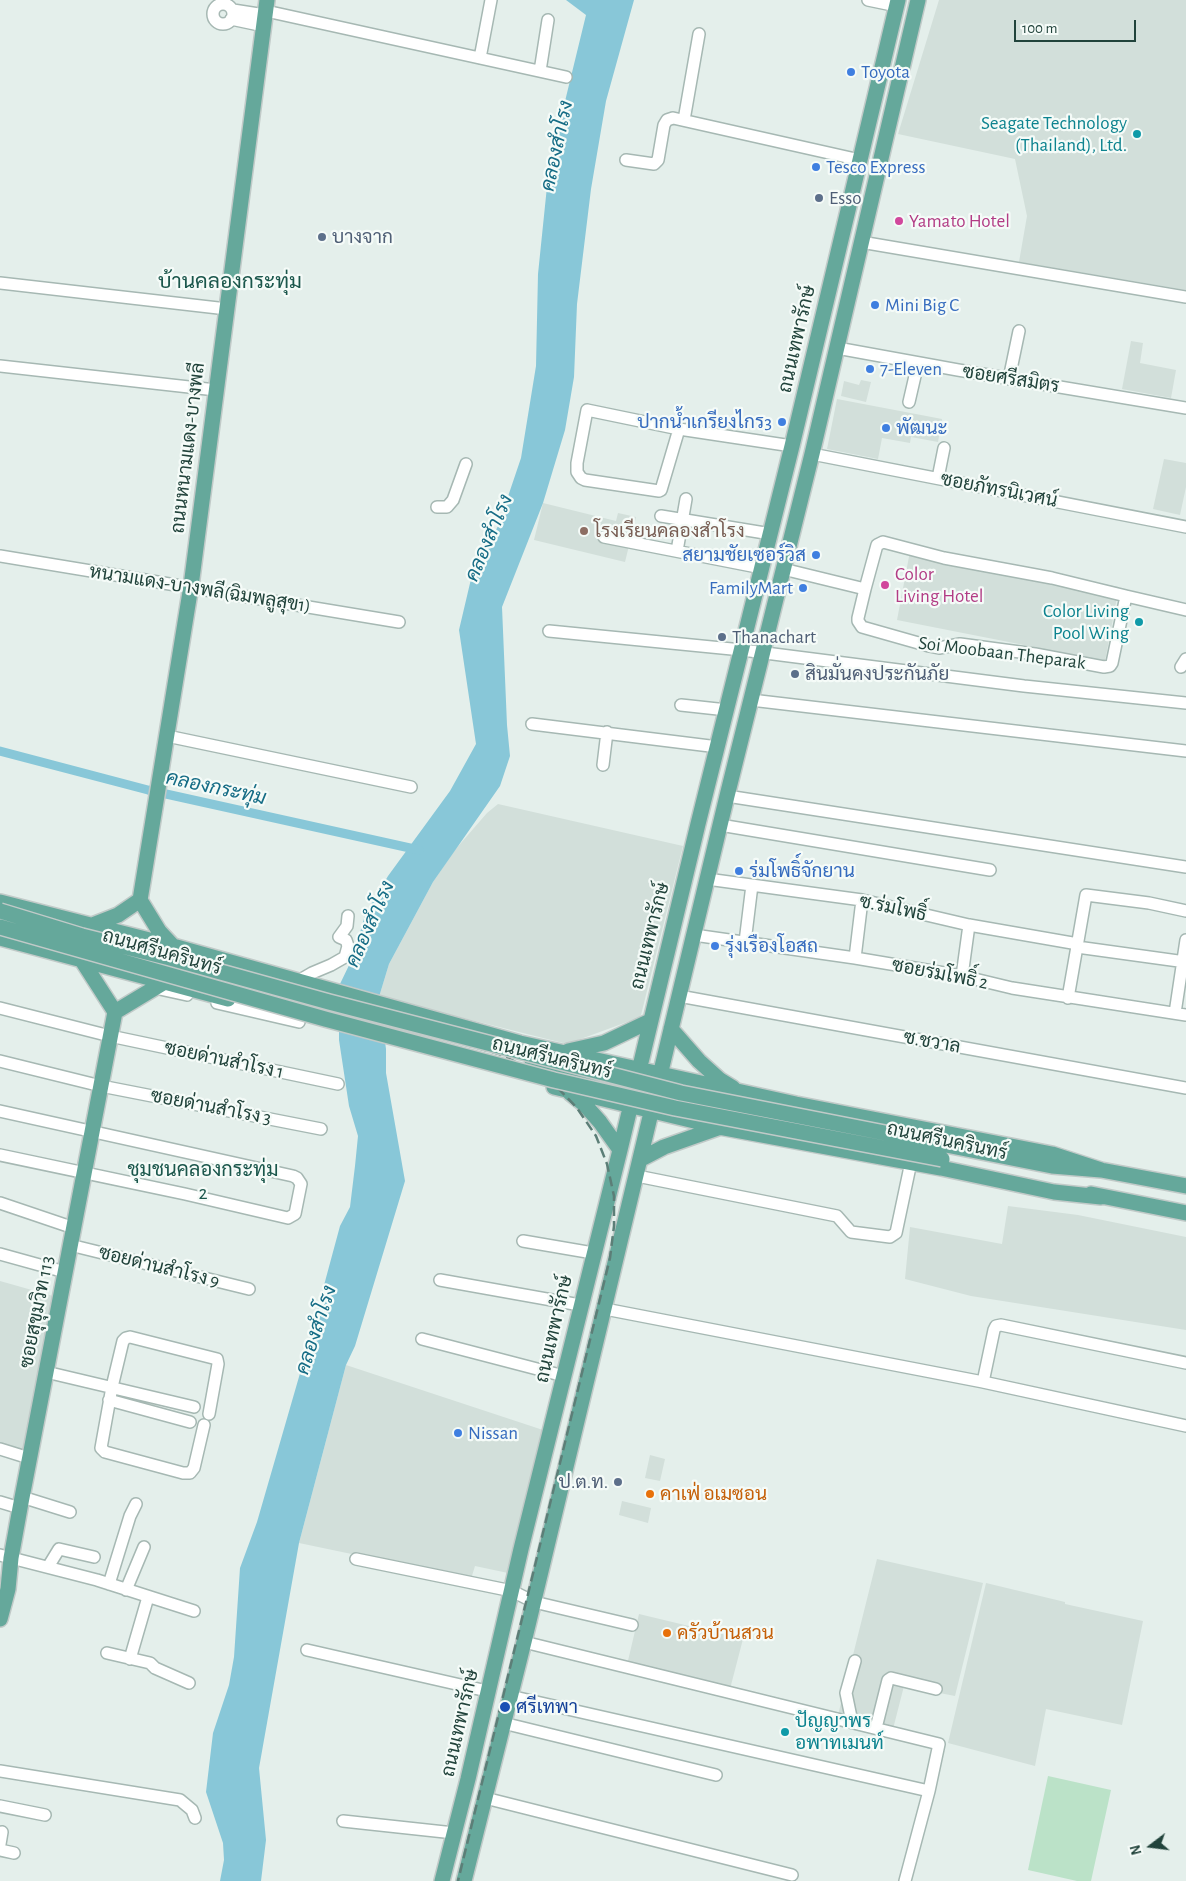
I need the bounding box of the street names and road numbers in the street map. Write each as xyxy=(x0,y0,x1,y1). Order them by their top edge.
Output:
street label: ถนนเทพารักษ์ xyxy=(774,283,820,395)
street label: ซอยศรีสมิตร xyxy=(961,360,1061,398)
street label: ถนนหนามแดง-บางพลี xyxy=(166,361,210,535)
street label: ซอยภัทรนิเวศน์ xyxy=(939,468,1059,512)
street label: หนามแดง-บางพลี(ฉิมพลูสุข1) xyxy=(88,560,312,618)
street label: Soi Moobaan Theparak xyxy=(917,631,1087,675)
street label: ถนนเทพารักษ์ xyxy=(626,880,674,992)
street label: ซ.ร่มโพธิ์ xyxy=(857,890,929,926)
street label: ถนนศรีนครินทร์ xyxy=(100,924,224,980)
street label: ซอยร่มโพธิ์ 2 xyxy=(890,954,990,994)
street label: ซ.ชวาล xyxy=(902,1026,962,1058)
street label: ถนนศรีนครินทร์ xyxy=(490,1032,614,1084)
street label: ซอยด่านสำโรง 1 xyxy=(162,1036,286,1084)
street label: ซอยด่านสำโรง 3 xyxy=(149,1084,273,1130)
street label: ถนนศรีนครินทร์ xyxy=(885,1117,1009,1165)
street label: ซอยด่านสำโรง 9 xyxy=(96,1241,222,1293)
street label: ซอยสุขุมวิท 113 xyxy=(15,1254,59,1370)
street label: ถนนเทพารักษ์ xyxy=(531,1273,577,1385)
street label: ถนนเทพารักษ์ xyxy=(437,1667,483,1779)

